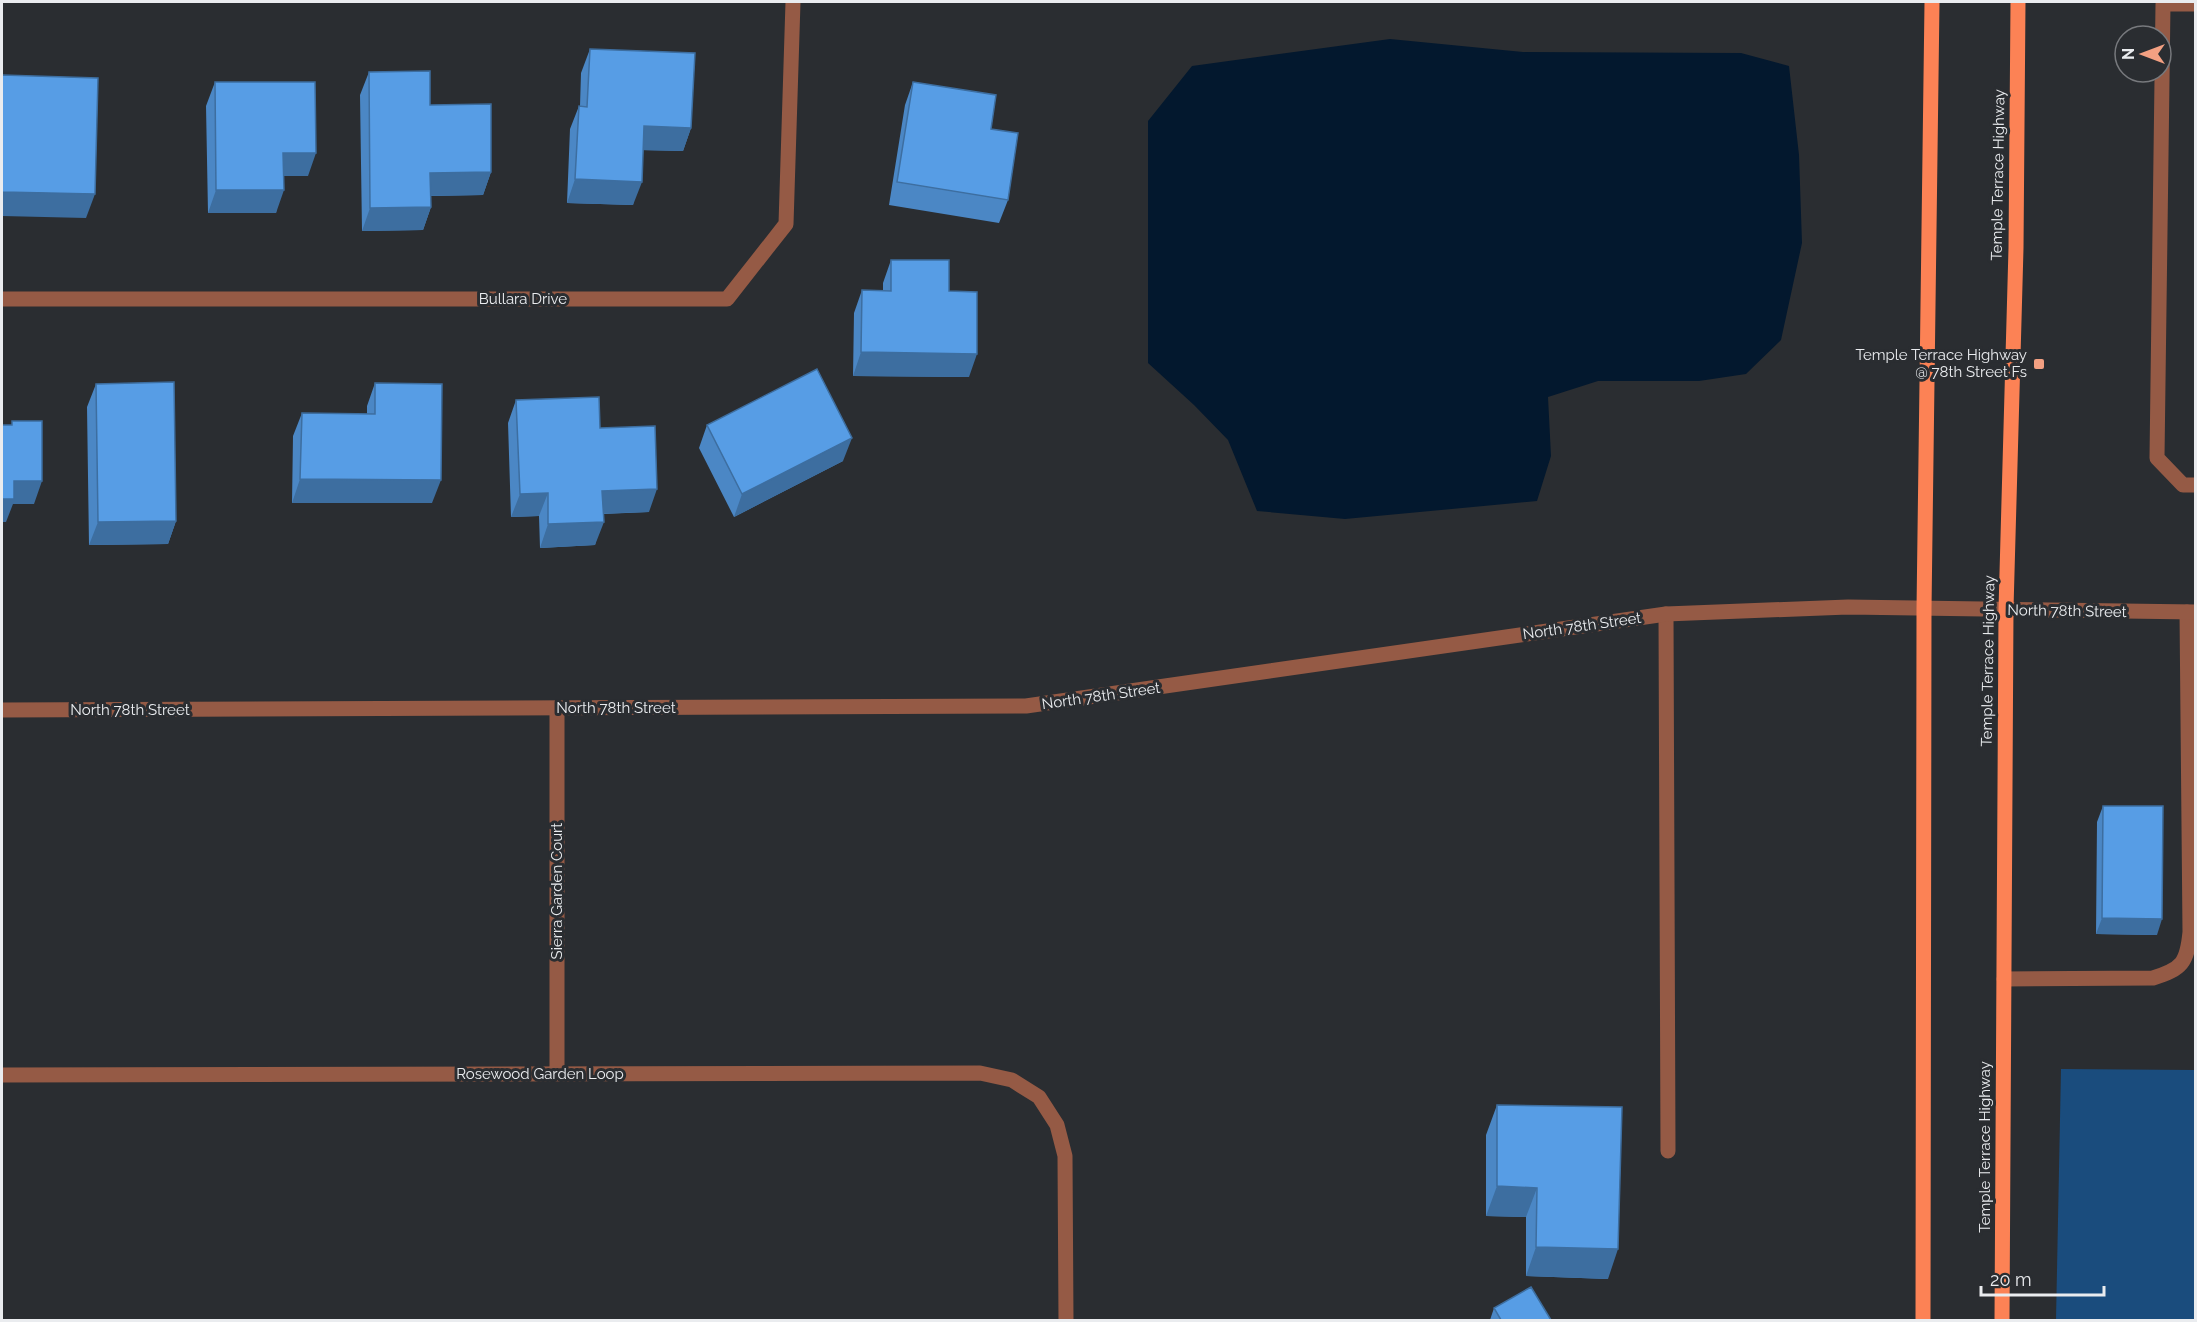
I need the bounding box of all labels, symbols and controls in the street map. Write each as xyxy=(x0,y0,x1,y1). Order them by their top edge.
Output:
north arrow xyxy=(2113,24,2173,84)
text: N xyxy=(2119,48,2138,60)
street label: Temple Terrace Highway xyxy=(1988,89,2008,261)
street label: Bullara Drive xyxy=(479,290,567,308)
place label: Temple Terrace Highway @ 78th Street Fs xyxy=(1855,346,2027,381)
marker: Temple Terrace Highway @ 78th Street Fs xyxy=(2032,357,2046,371)
street label: Temple Terrace Highway xyxy=(1978,575,1998,747)
street label: North 78th Street xyxy=(2007,601,2127,621)
street label: North 78th Street xyxy=(1522,609,1642,643)
street label: North 78th Street xyxy=(1041,679,1161,713)
street label: North 78th Street xyxy=(556,699,676,717)
street label: North 78th Street xyxy=(70,701,190,719)
street label: Sierra Garden Court xyxy=(548,823,566,959)
street label: Temple Terrace Highway xyxy=(1976,1061,1994,1233)
street label: Rosewood Garden Loop xyxy=(456,1065,624,1083)
scale bar xyxy=(1981,1259,2104,1297)
text: 20 m xyxy=(1990,1269,2032,1290)

